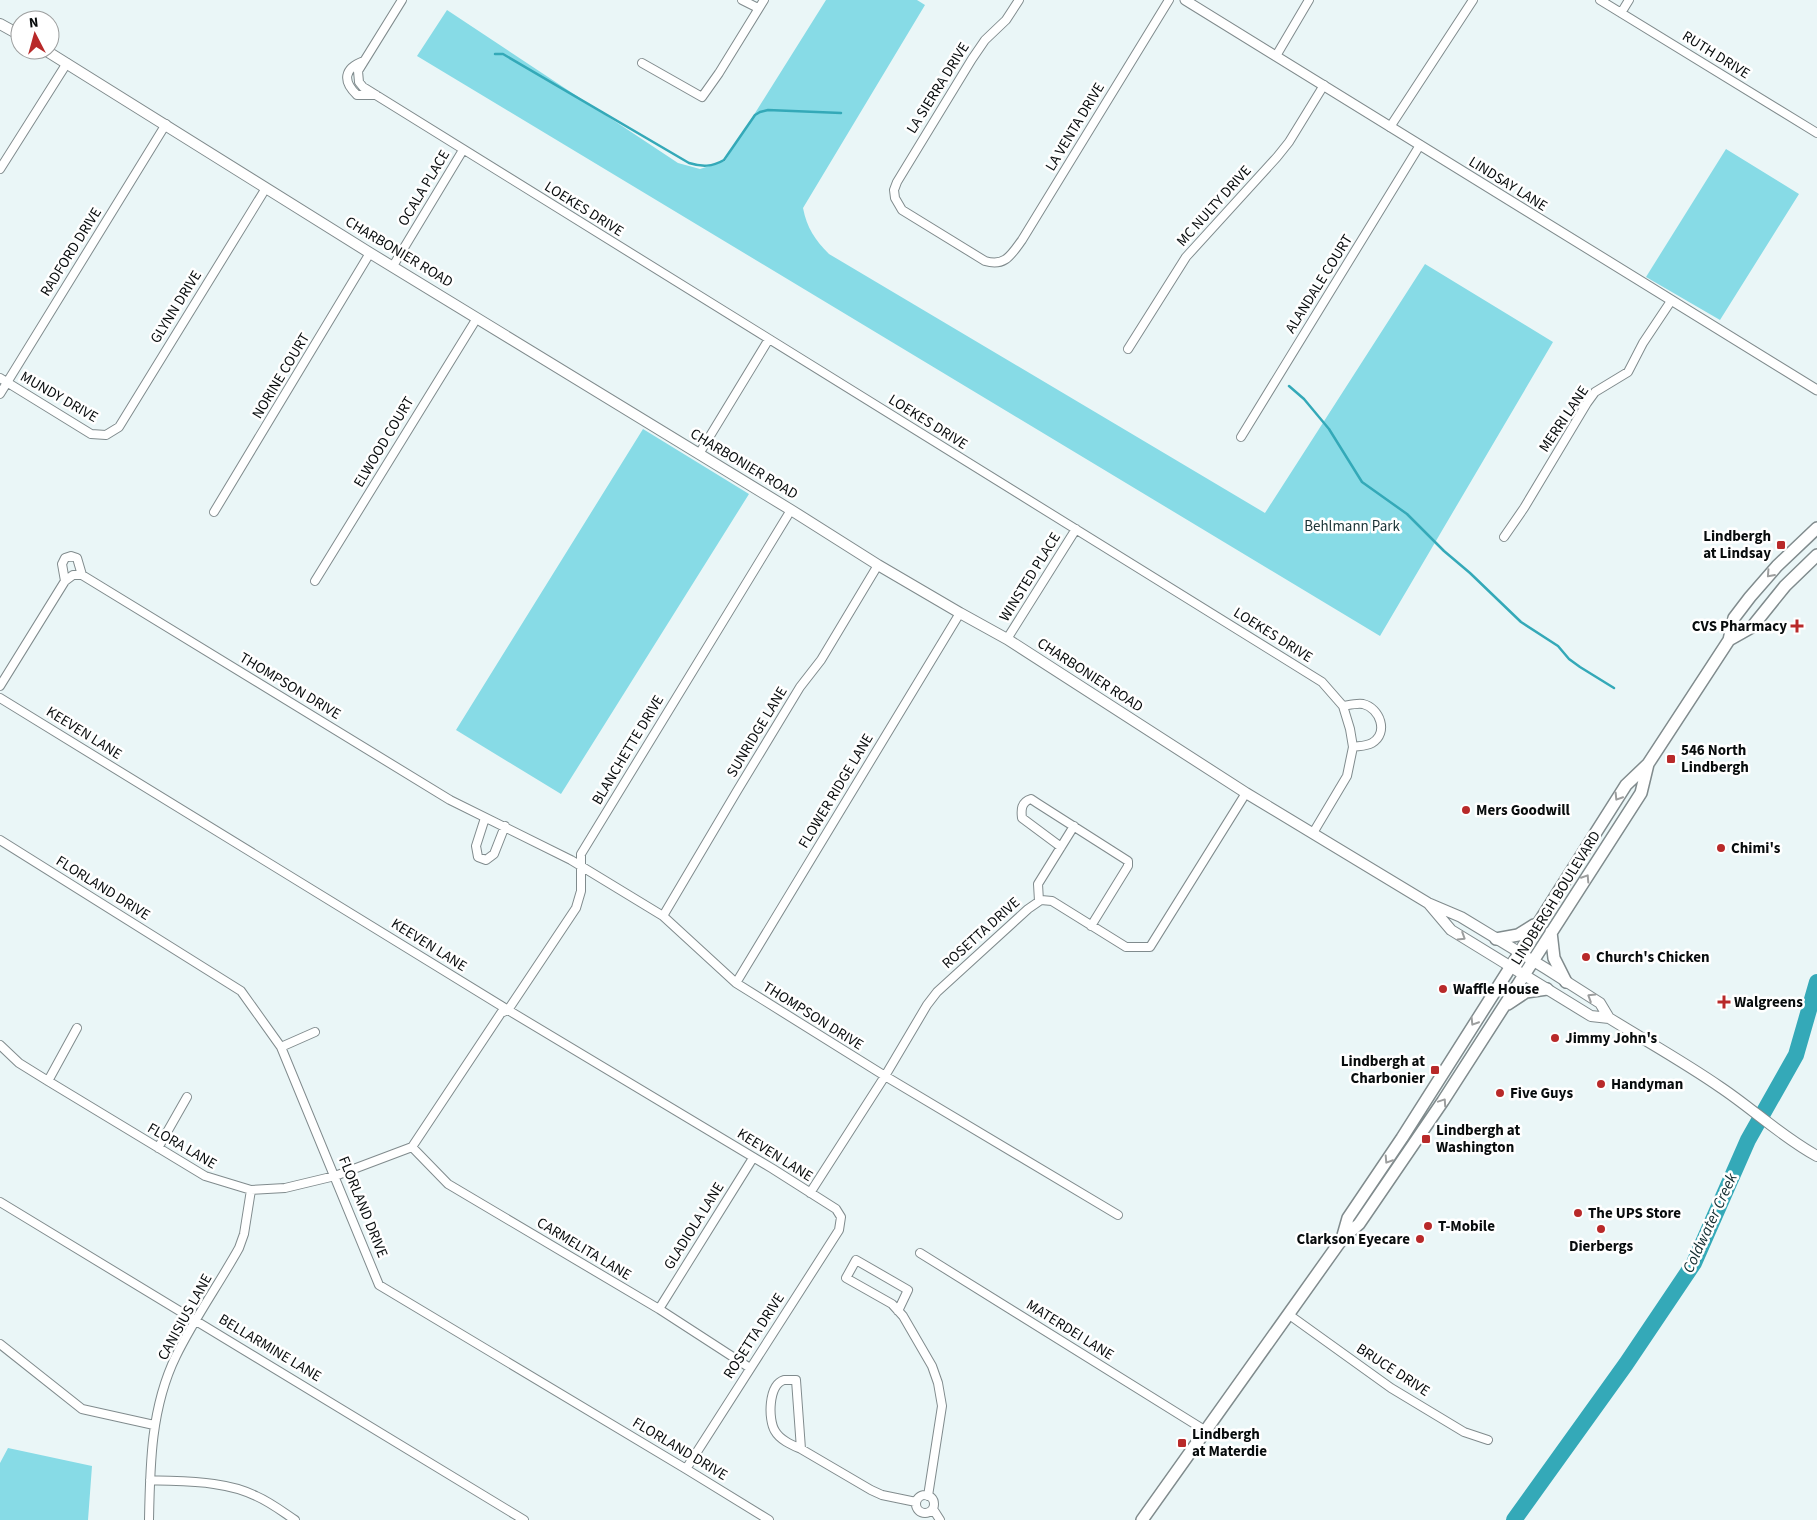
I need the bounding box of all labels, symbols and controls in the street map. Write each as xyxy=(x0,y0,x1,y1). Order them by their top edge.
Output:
north arrow xyxy=(10,10,60,60)
text: N xyxy=(28,13,39,33)
street label: RUTH DRIVE xyxy=(1678,26,1754,84)
street label: LA SIERRA DRIVE xyxy=(902,38,974,138)
street label: LA VENTA DRIVE xyxy=(1040,79,1110,175)
street label: OCALA PLACE xyxy=(393,146,455,230)
street label: LINDSAY LANE xyxy=(1465,151,1552,217)
street label: MC NULTY DRIVE xyxy=(1172,161,1256,251)
street label: LOEKES DRIVE xyxy=(540,176,628,242)
street label: RADFORD DRIVE xyxy=(35,203,107,300)
street label: CHARBONIER ROAD xyxy=(341,211,457,293)
street label: ALANDALE COURT xyxy=(1280,231,1358,337)
street label: GLYNN DRIVE xyxy=(145,266,207,347)
street label: NORINE COURT xyxy=(247,329,315,423)
street label: MUNDY DRIVE xyxy=(16,366,102,428)
street label: MERRI LANE xyxy=(1534,382,1594,456)
street label: LOEKES DRIVE xyxy=(884,389,972,455)
street label: ELWOOD COURT xyxy=(349,393,419,491)
street label: CHARBONIER ROAD xyxy=(686,423,802,505)
park label: Behlmann Park xyxy=(1304,516,1400,537)
place label: Lindbergh at Lindsay xyxy=(1703,526,1771,564)
street label: WINSTED PLACE xyxy=(994,528,1066,626)
marker: Lindbergh at Lindsay xyxy=(1775,539,1787,551)
one-way arrow xyxy=(1766,569,1775,578)
street label: LOEKES DRIVE xyxy=(1229,602,1317,668)
place label: CVS Pharmacy xyxy=(1692,616,1787,637)
marker: CVS Pharmacy xyxy=(1791,620,1803,632)
street label: CHARBONIER ROAD xyxy=(1033,633,1147,717)
street label: THOMPSON DRIVE xyxy=(235,647,345,725)
street label: SUNRIDGE LANE xyxy=(722,683,792,781)
street label: BLANCHETTE DRIVE xyxy=(587,691,669,809)
street label: KEEVEN LANE xyxy=(42,701,126,765)
street label: FLOWER RIDGE LANE xyxy=(793,730,879,852)
place label: 546 North Lindbergh xyxy=(1681,740,1749,778)
marker: 546 North Lindbergh xyxy=(1665,753,1677,765)
one-way arrow xyxy=(1615,792,1624,801)
place label: Mers Goodwill xyxy=(1476,800,1571,821)
marker: Mers Goodwill xyxy=(1460,804,1472,816)
street label: LINDBERGH BOULEVARD xyxy=(1506,827,1606,969)
place label: Chimi's xyxy=(1731,838,1781,859)
marker: Chimi's xyxy=(1715,842,1727,854)
street label: FLORLAND DRIVE xyxy=(52,851,154,925)
one-way arrow xyxy=(1579,874,1589,883)
street label: ROSETTA DRIVE xyxy=(937,892,1025,974)
street label: KEEVEN LANE xyxy=(387,913,471,977)
one-way arrow xyxy=(1457,930,1466,940)
place label: Church's Chicken xyxy=(1596,947,1710,968)
marker: Church's Chicken xyxy=(1580,951,1592,963)
street label: THOMPSON DRIVE xyxy=(759,977,867,1055)
place label: Waffle House xyxy=(1453,979,1539,1000)
marker: Waffle House xyxy=(1437,983,1449,995)
place label: Walgreens xyxy=(1734,992,1803,1013)
one-way arrow xyxy=(1587,994,1596,1003)
marker: Walgreens xyxy=(1718,996,1730,1008)
one-way arrow xyxy=(1471,1017,1481,1026)
place label: Jimmy John's xyxy=(1565,1028,1658,1049)
marker: Jimmy John's xyxy=(1549,1032,1561,1044)
place label: Lindbergh at Charbonier xyxy=(1341,1051,1425,1089)
marker: Lindbergh at Charbonier xyxy=(1429,1064,1441,1076)
place label: Handyman xyxy=(1611,1074,1683,1095)
marker: Handyman xyxy=(1595,1078,1607,1090)
place label: Five Guys xyxy=(1510,1083,1573,1104)
marker: Five Guys xyxy=(1494,1087,1506,1099)
one-way arrow xyxy=(1436,1098,1446,1107)
street label: FLORA LANE xyxy=(143,1118,221,1174)
place label: Lindbergh at Washington xyxy=(1436,1120,1520,1158)
street label: KEEVEN LANE xyxy=(733,1123,817,1187)
marker: Lindbergh at Washington xyxy=(1420,1133,1432,1145)
street label: FLORLAND DRIVE xyxy=(333,1153,393,1261)
one-way arrow xyxy=(1385,1154,1395,1163)
water label: Coldwater Creek xyxy=(1677,1169,1743,1277)
street label: GLADIOLA LANE xyxy=(659,1178,729,1274)
place label: The UPS Store xyxy=(1588,1203,1681,1224)
marker: The UPS Store xyxy=(1572,1207,1584,1219)
street label: CARMELITA LANE xyxy=(533,1212,635,1286)
place label: T-Mobile xyxy=(1438,1216,1495,1237)
marker: T-Mobile xyxy=(1422,1220,1434,1232)
marker: Dierbergs xyxy=(1595,1223,1607,1235)
place label: Clarkson Eyecare xyxy=(1296,1229,1410,1250)
marker: Clarkson Eyecare xyxy=(1414,1233,1426,1245)
place label: Dierbergs xyxy=(1569,1236,1633,1257)
street label: CANISIUS LANE xyxy=(153,1270,217,1364)
street label: ROSETTA DRIVE xyxy=(718,1289,790,1383)
street label: MATERDEI LANE xyxy=(1022,1295,1118,1365)
street label: BELLARMINE LANE xyxy=(215,1309,325,1387)
street label: BRUCE DRIVE xyxy=(1352,1338,1434,1402)
street label: FLORLAND DRIVE xyxy=(628,1412,732,1486)
place label: Lindbergh at Materdie xyxy=(1192,1424,1267,1462)
marker: Lindbergh at Materdie xyxy=(1176,1437,1188,1449)

